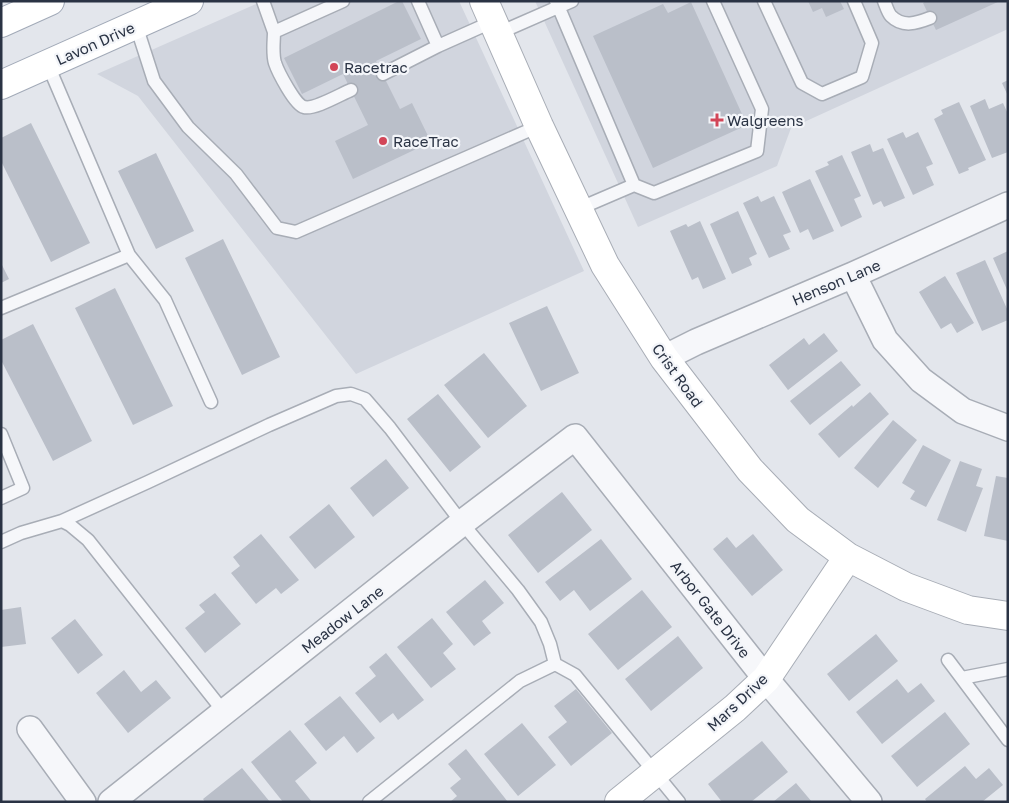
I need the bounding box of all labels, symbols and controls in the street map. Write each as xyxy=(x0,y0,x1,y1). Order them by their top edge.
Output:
street label: Lavon Drive xyxy=(53,18,137,68)
place label: Racetrac xyxy=(344,58,408,76)
marker: Racetrac xyxy=(328,61,340,73)
place label: Walgreens xyxy=(727,111,803,129)
marker: Walgreens xyxy=(711,114,723,126)
place label: RaceTrac xyxy=(393,132,459,150)
marker: RaceTrac xyxy=(377,135,389,147)
street label: Henson Lane xyxy=(789,255,883,309)
street label: Crist Road xyxy=(649,340,707,410)
street label: Arbor Gate Drive xyxy=(668,557,755,661)
street label: Meadow Lane xyxy=(297,581,387,657)
street label: Mars Drive xyxy=(703,669,771,735)

